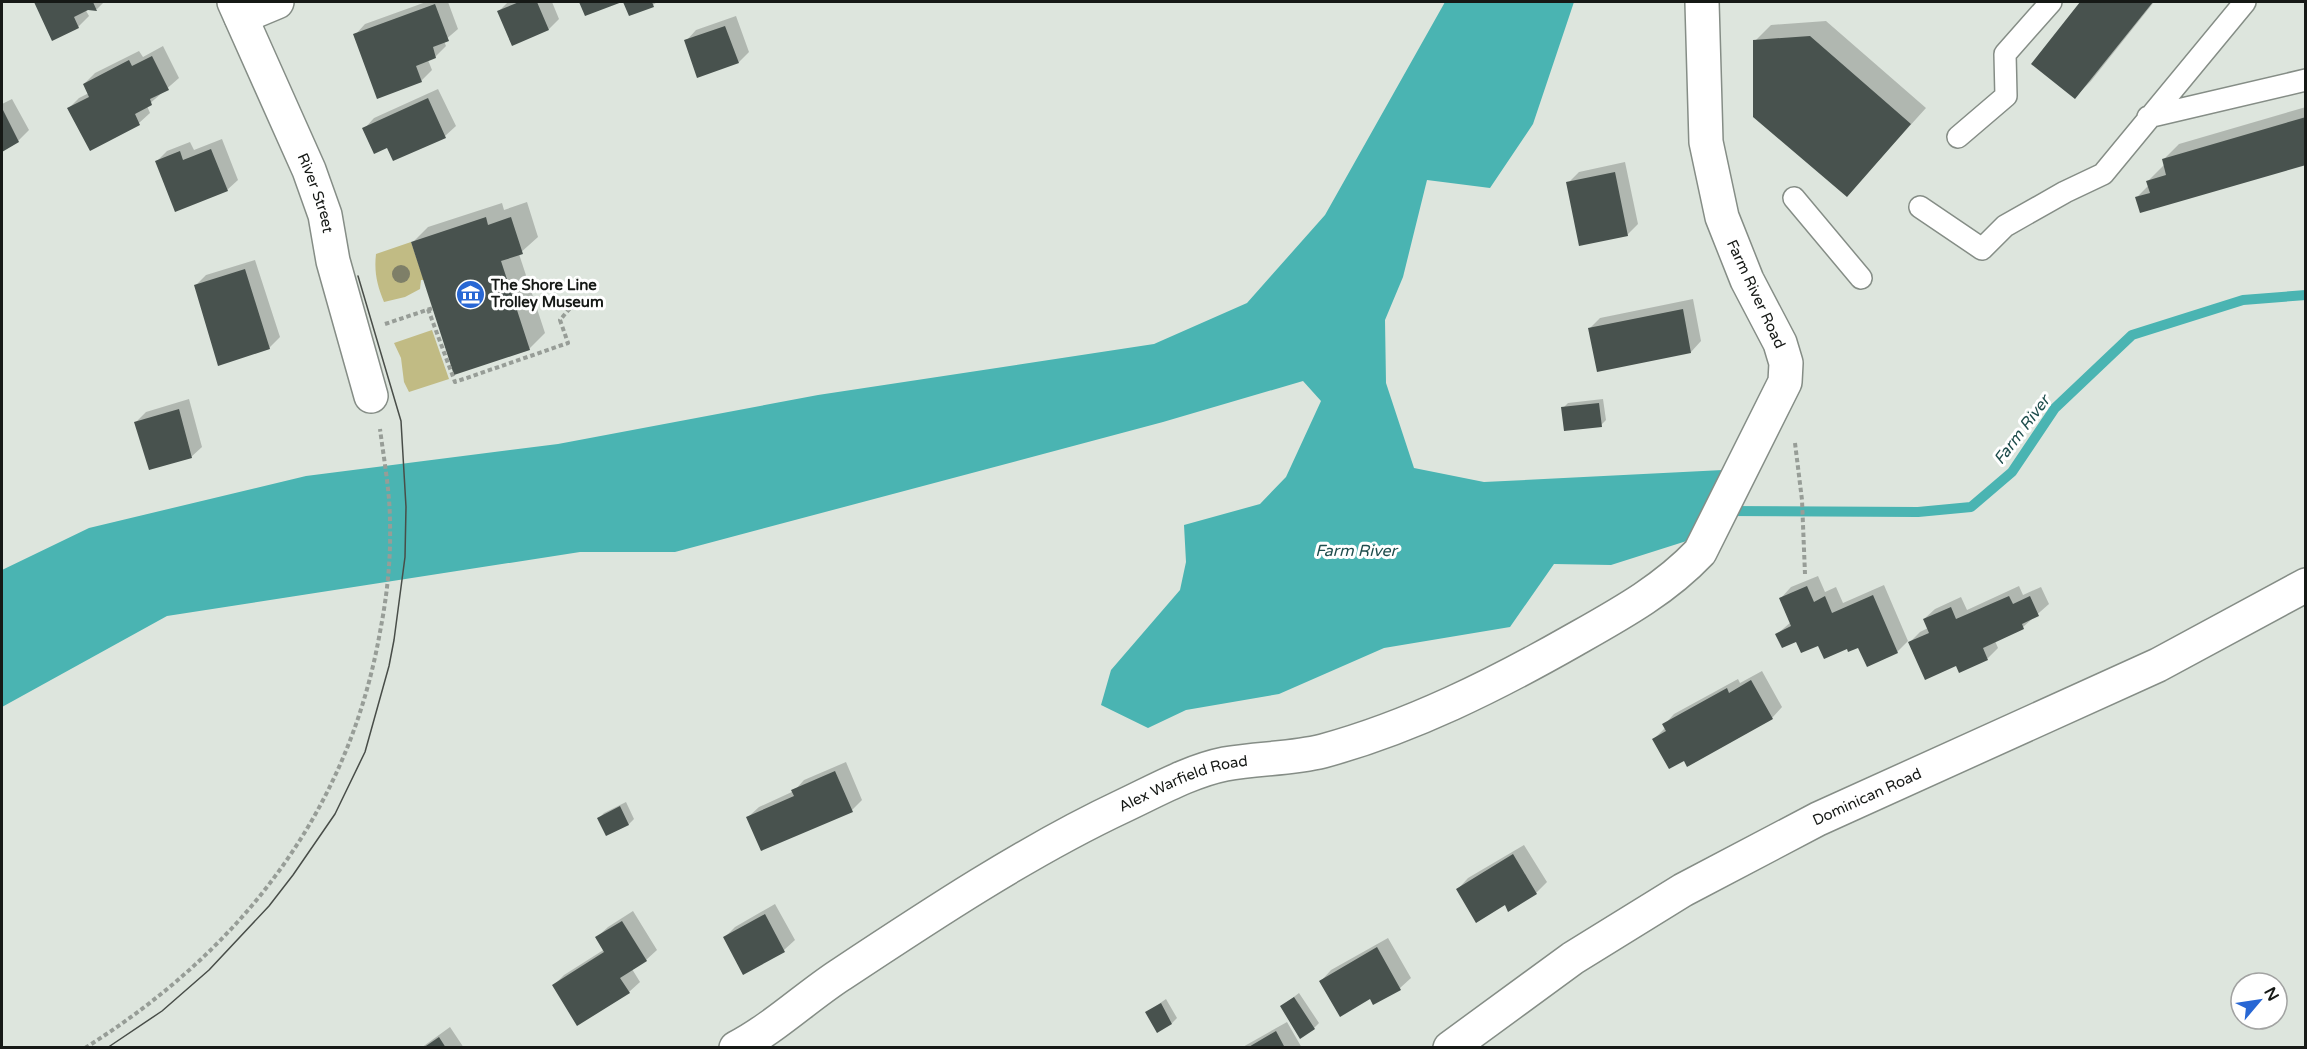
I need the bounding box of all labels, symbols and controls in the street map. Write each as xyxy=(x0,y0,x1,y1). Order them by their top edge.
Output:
street label: River Street xyxy=(294,150,337,234)
street label: Farm River Road xyxy=(1723,237,1789,351)
place label: The Shore Line Trolley Museum xyxy=(490,276,604,312)
museum icon: The Shore Line Trolley Museum xyxy=(454,278,486,310)
water label: Farm River xyxy=(1990,390,2056,469)
water label: Farm River xyxy=(1315,541,1399,561)
street label: Alex Warfield Road xyxy=(1116,752,1249,816)
street label: Dominican Road xyxy=(1810,764,1924,829)
north arrow xyxy=(2229,971,2289,1031)
text: N xyxy=(2259,984,2283,1005)

